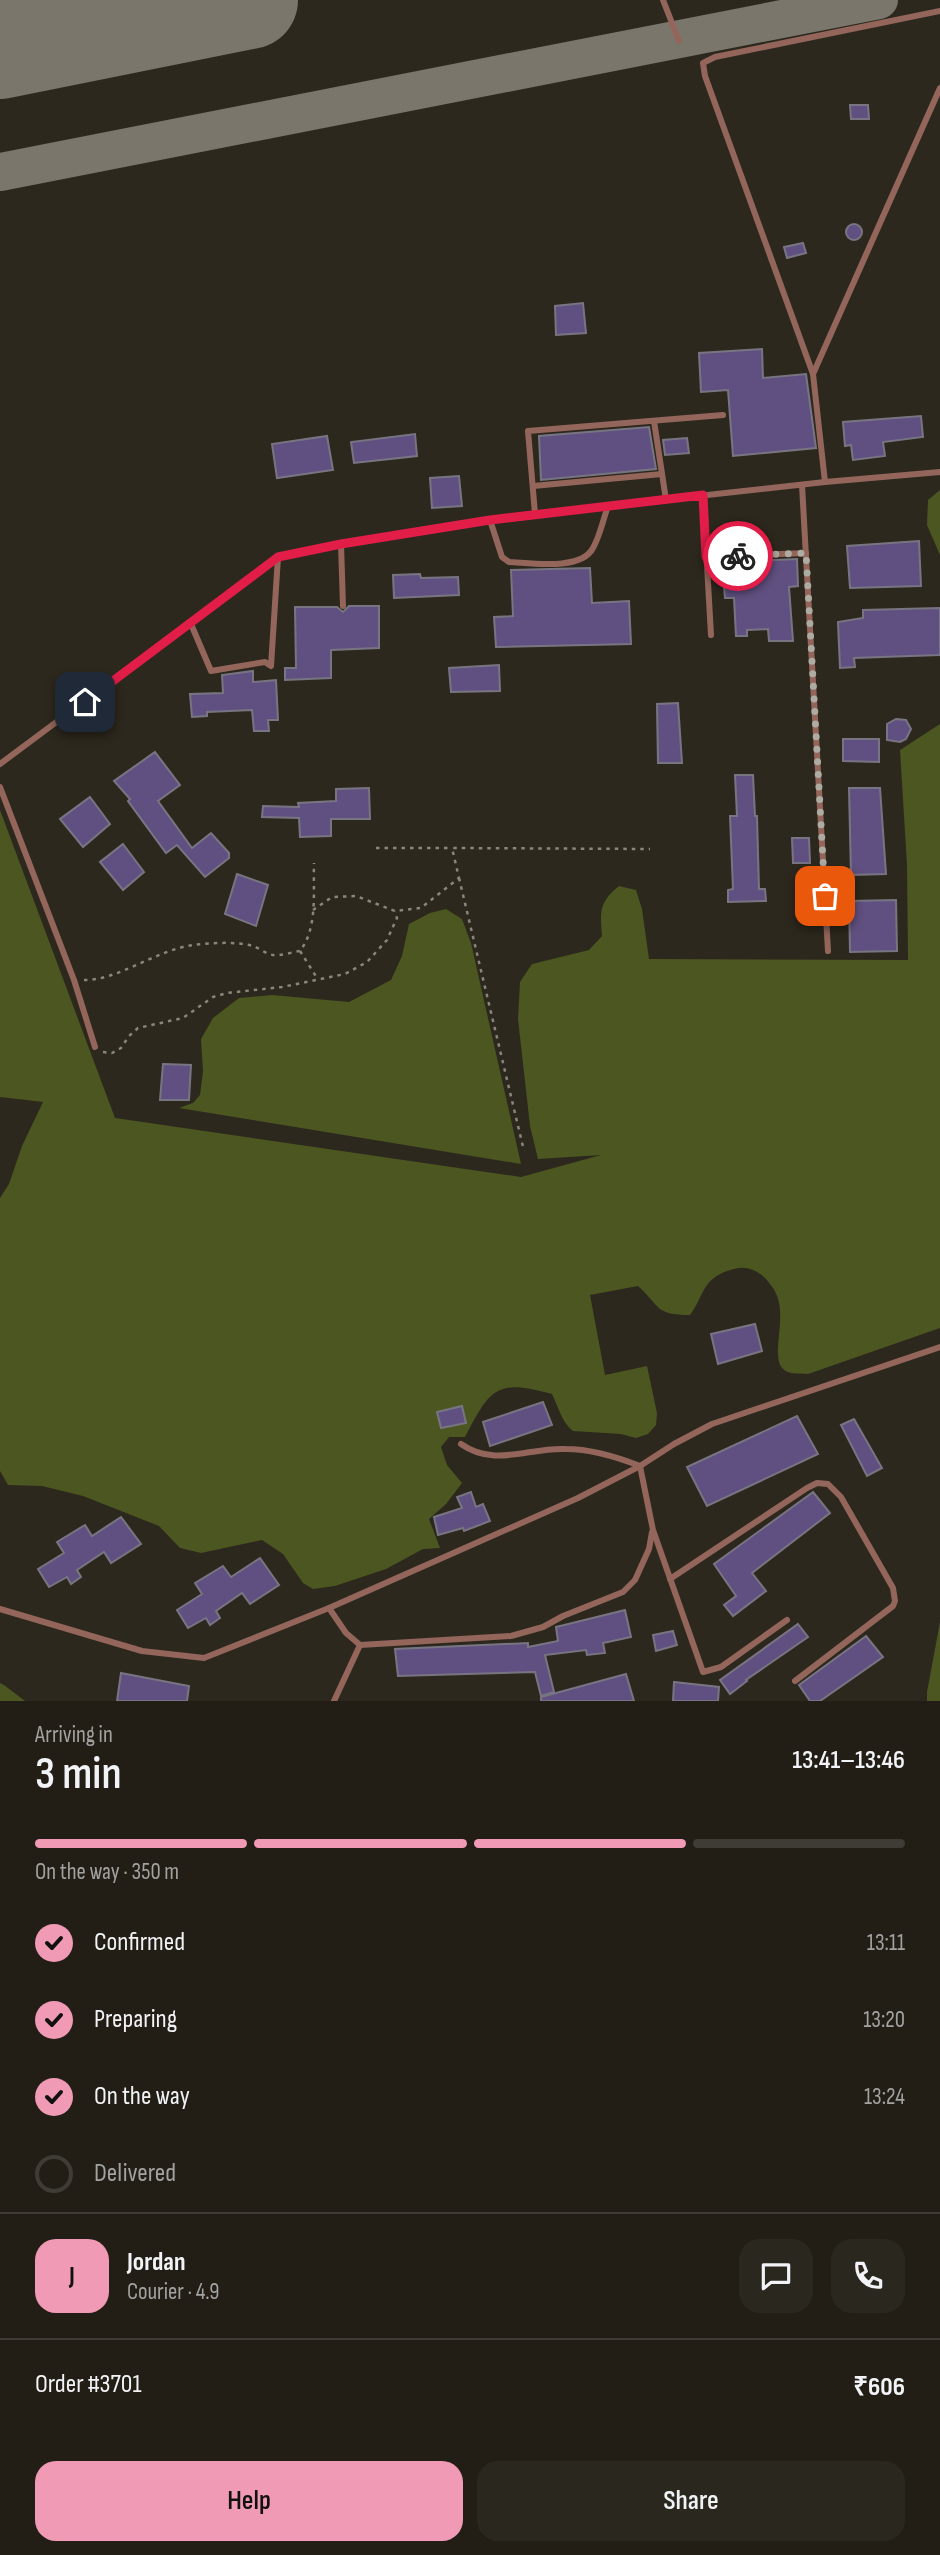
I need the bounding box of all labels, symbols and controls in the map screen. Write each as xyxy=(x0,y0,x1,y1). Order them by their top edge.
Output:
courier xyxy=(703,521,773,591)
icon: bike xyxy=(719,537,757,575)
pin xyxy=(55,672,115,732)
icon: home xyxy=(66,683,104,721)
pin xyxy=(795,866,855,926)
icon: bag xyxy=(806,877,844,915)
text: Arriving in xyxy=(35,1721,113,1749)
text: 13:41–13:46 xyxy=(792,1745,905,1776)
text: 3 min xyxy=(35,1747,122,1802)
text: On the way · 350 m xyxy=(35,1858,179,1886)
icon: check xyxy=(35,1924,73,1962)
text: Confirmed xyxy=(94,1927,185,1958)
text: 13:11 xyxy=(867,1929,905,1957)
icon: check xyxy=(35,2001,73,2039)
text: Preparing xyxy=(94,2004,177,2035)
text: 13:20 xyxy=(863,2006,905,2034)
icon: check xyxy=(35,2078,73,2116)
text: On the way xyxy=(94,2081,190,2112)
text: 13:24 xyxy=(864,2083,905,2111)
text: Delivered xyxy=(94,2158,176,2189)
button: chat xyxy=(739,2239,813,2313)
button: phone xyxy=(831,2239,905,2313)
text: Jordan xyxy=(127,2247,185,2278)
text: J xyxy=(69,2261,75,2292)
text: Courier · 4.9 xyxy=(127,2278,219,2306)
text: Order #3701 xyxy=(35,2369,142,2400)
text: ₹606 xyxy=(853,2372,905,2403)
button: Help xyxy=(35,2461,463,2541)
button: Share xyxy=(477,2461,905,2541)

